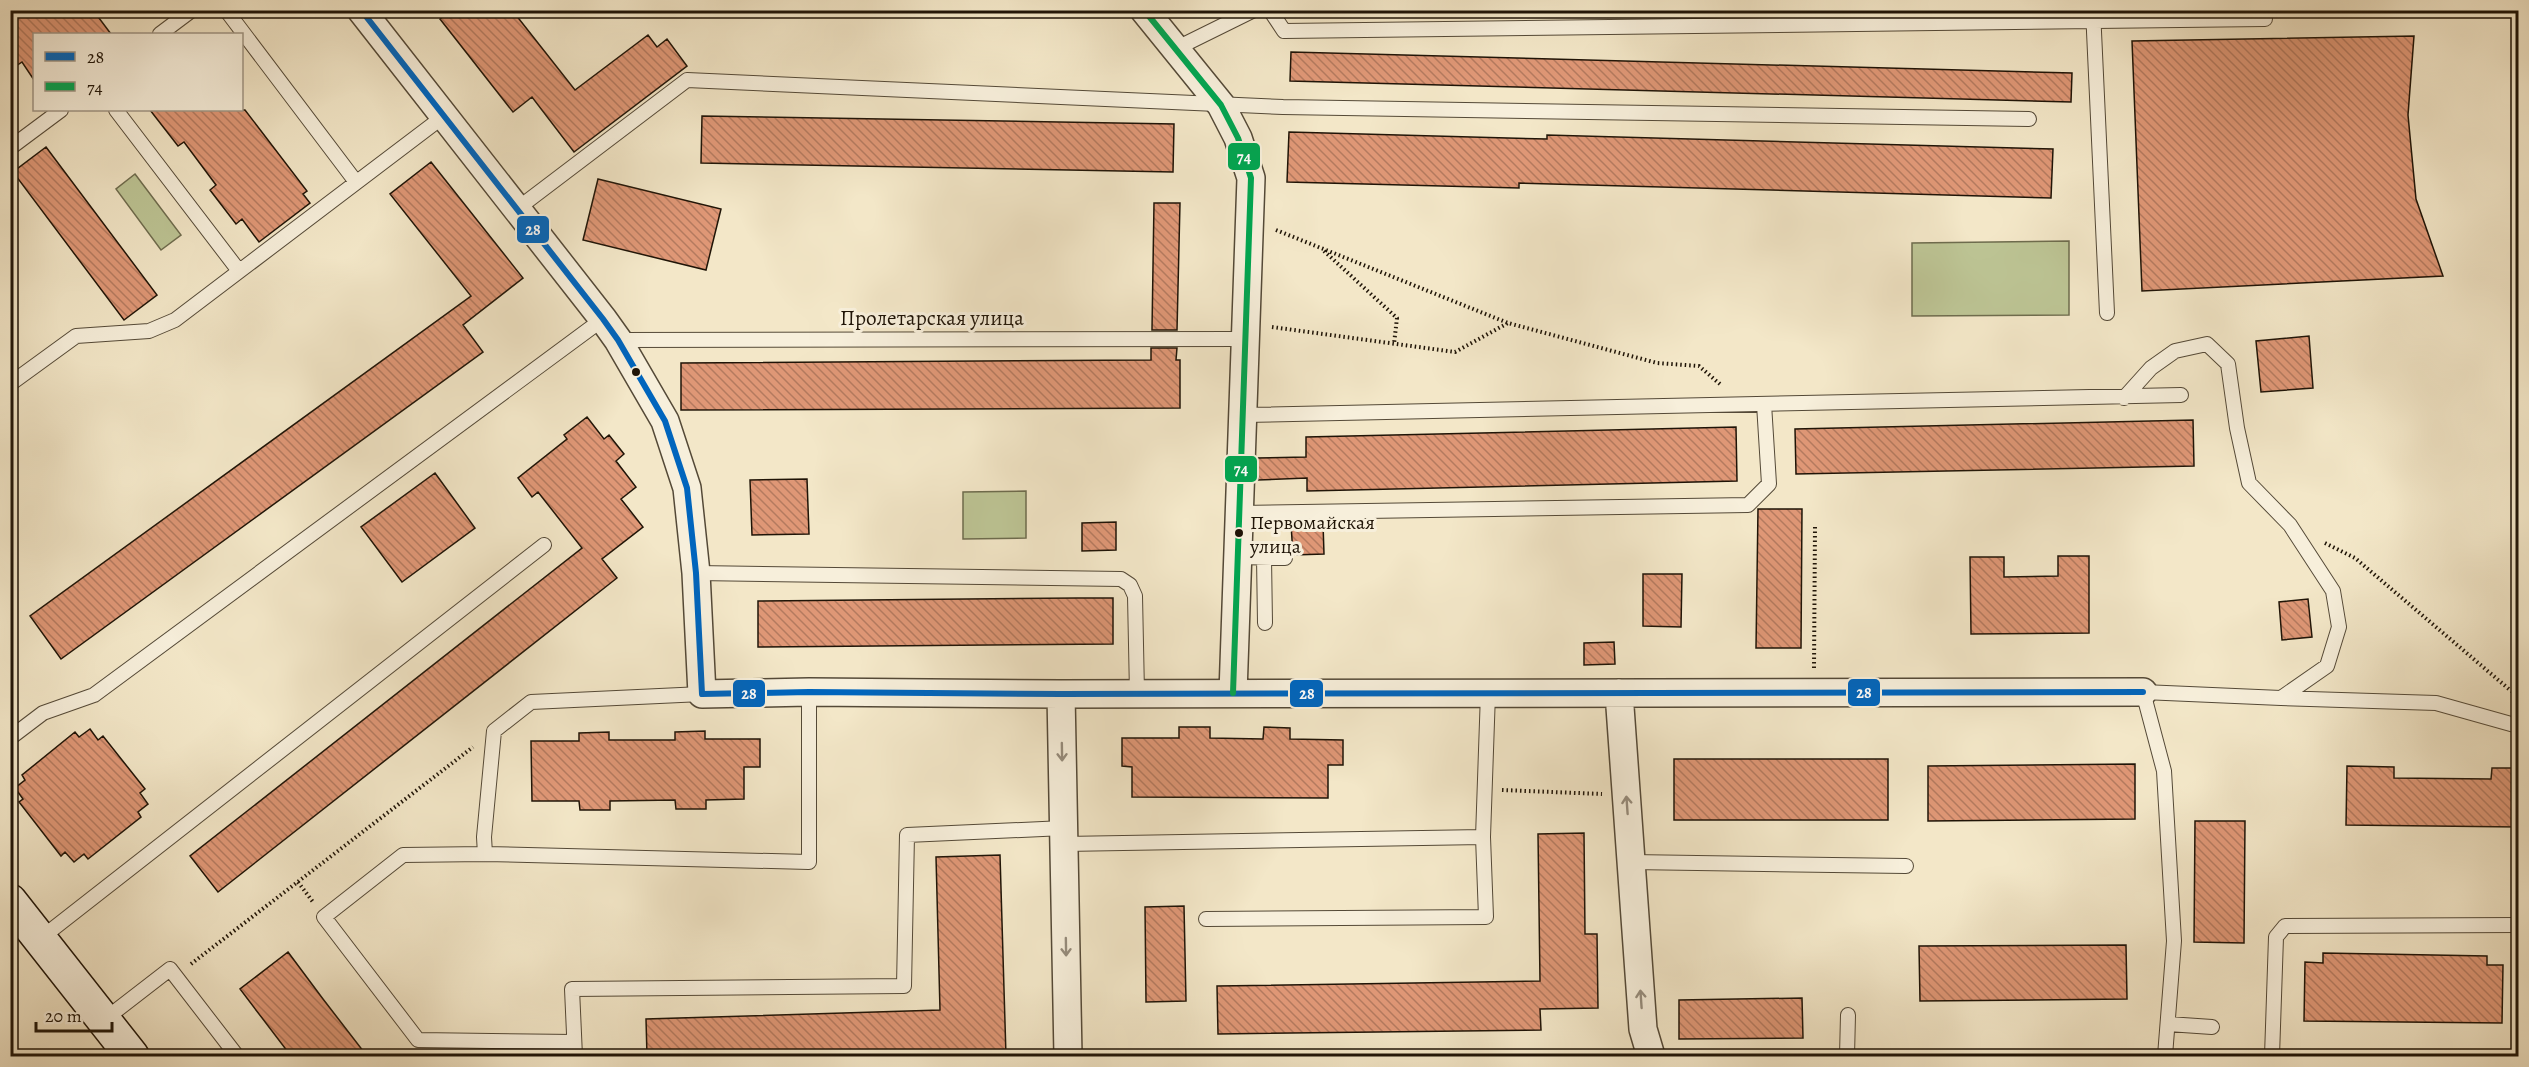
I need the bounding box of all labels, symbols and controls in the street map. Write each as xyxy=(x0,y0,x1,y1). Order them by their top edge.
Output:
legend xyxy=(33,33,243,111)
text: 28 xyxy=(87,45,104,69)
text: 74 xyxy=(87,75,103,99)
line badge: 74 xyxy=(1227,142,1261,171)
text: 74 xyxy=(1237,147,1252,169)
line badge: 28 xyxy=(516,215,550,244)
text: 28 xyxy=(525,219,541,241)
street label: Пролетарская улица xyxy=(840,304,1024,332)
unlabelled marker xyxy=(630,366,642,378)
line badge: 74 xyxy=(1224,455,1258,483)
text: 74 xyxy=(1234,459,1249,481)
place label: Первомайская улица xyxy=(1249,509,1375,560)
marker: Первомайская улица xyxy=(1233,527,1245,539)
line badge: 28 xyxy=(1847,678,1881,707)
line badge: 28 xyxy=(732,679,766,708)
line badge: 28 xyxy=(1289,679,1324,708)
text: 28 xyxy=(1856,682,1872,704)
text: 28 xyxy=(741,683,757,705)
text: 28 xyxy=(1299,683,1315,705)
one-way arrow xyxy=(1056,742,1068,762)
one-way arrow xyxy=(1622,795,1633,815)
one-way arrow xyxy=(1060,937,1072,957)
one-way arrow xyxy=(1635,990,1646,1010)
scale bar xyxy=(36,995,112,1033)
text: 20 m xyxy=(45,1004,82,1028)

